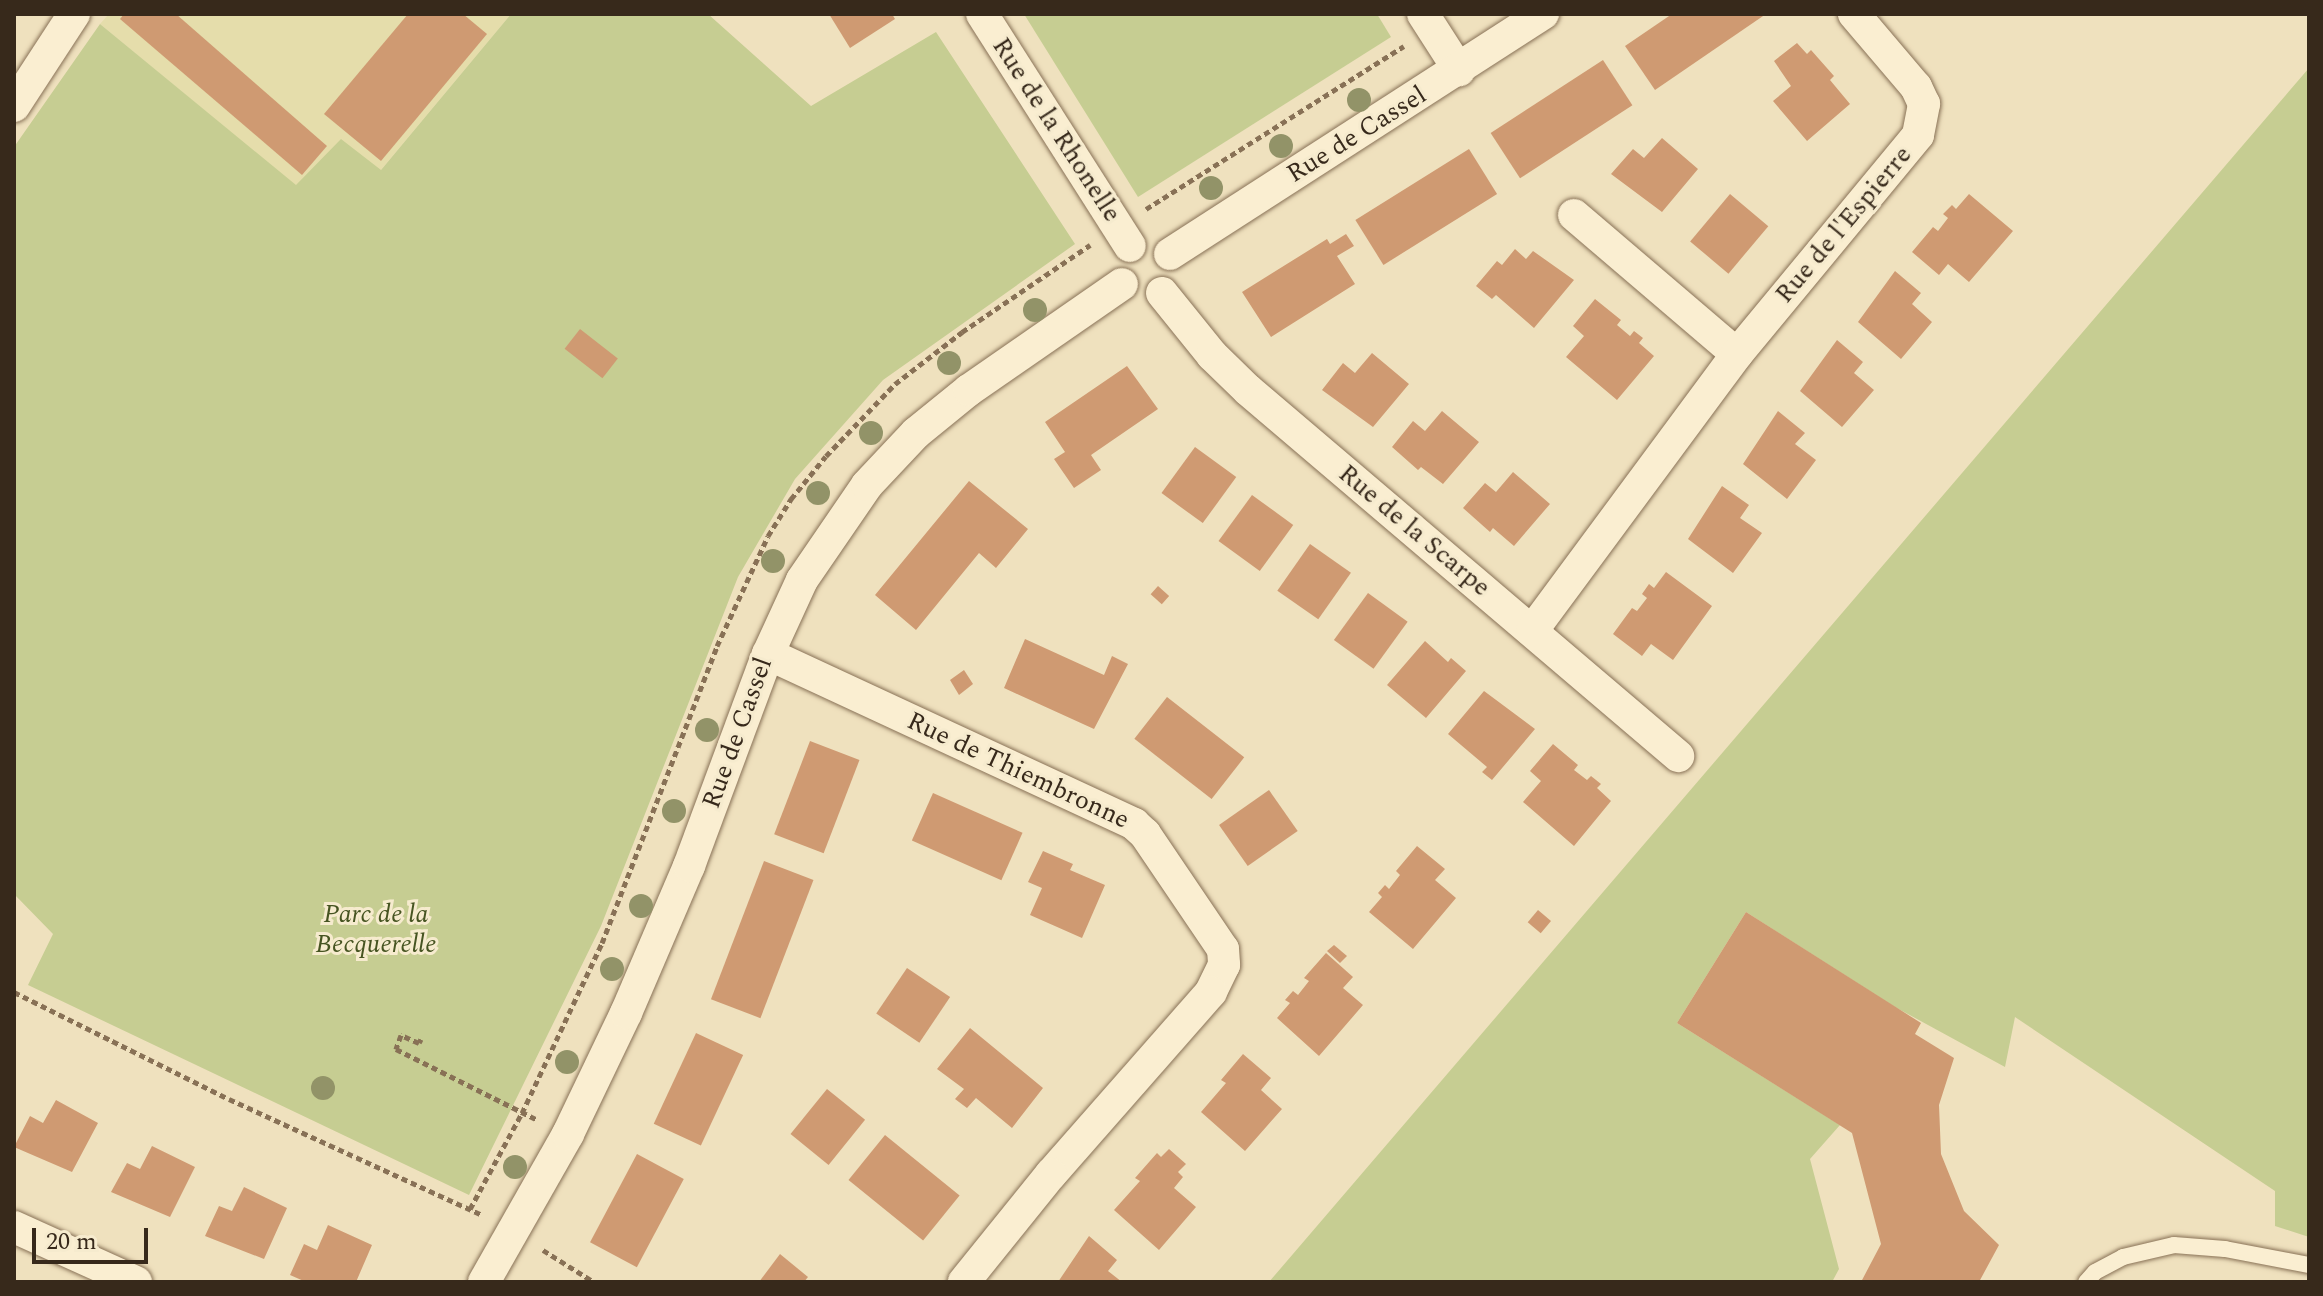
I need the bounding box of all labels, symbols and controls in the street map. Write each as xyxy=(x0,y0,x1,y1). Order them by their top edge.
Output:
street label: Rue de la Rhonelle xyxy=(985,32,1127,228)
street label: Rue de Cassel xyxy=(1282,80,1432,190)
street label: Rue de l'Espierre xyxy=(1769,140,1919,310)
street label: Rue de la Scarpe xyxy=(1332,458,1496,604)
street label: Rue de Cassel xyxy=(696,653,780,813)
street label: Rue de Thiembronne xyxy=(902,706,1134,836)
park label: Parc de la Becquerelle xyxy=(315,899,437,960)
scale bar xyxy=(36,1212,152,1262)
text: 20 m xyxy=(46,1224,97,1260)

